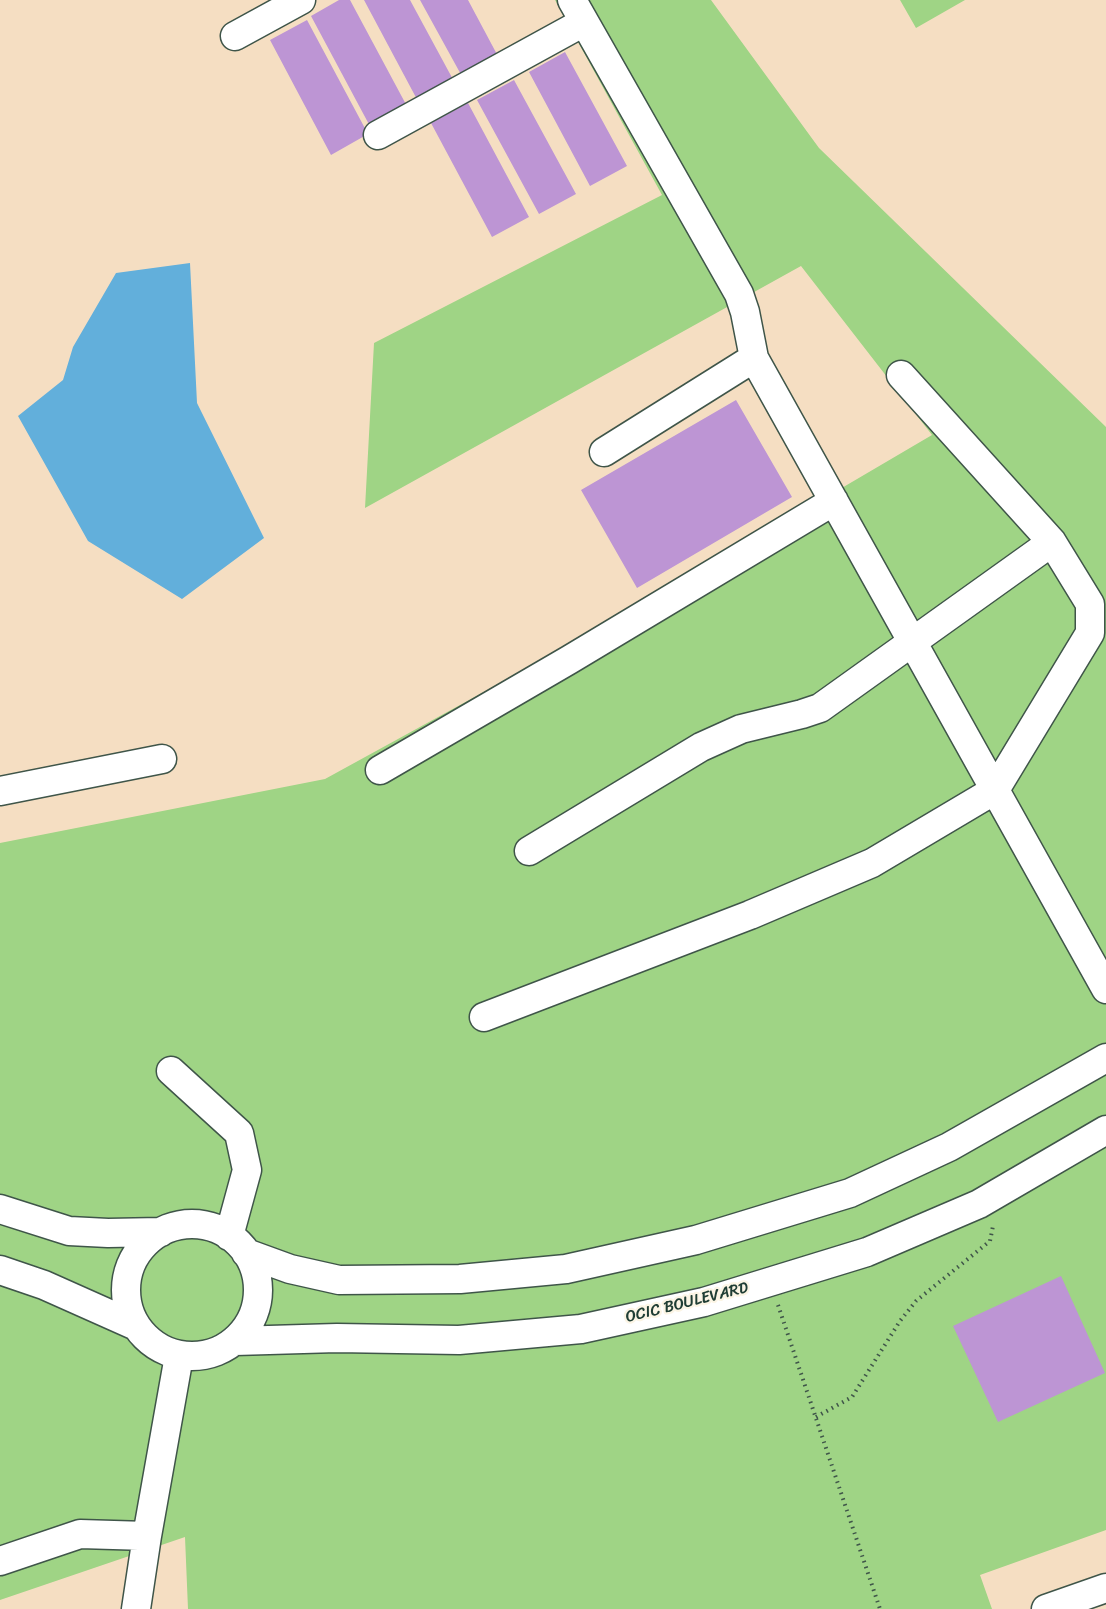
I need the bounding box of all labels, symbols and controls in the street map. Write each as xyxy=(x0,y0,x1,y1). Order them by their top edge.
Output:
street label: OCIC BOULEVARD xyxy=(624,1278,750,1328)

